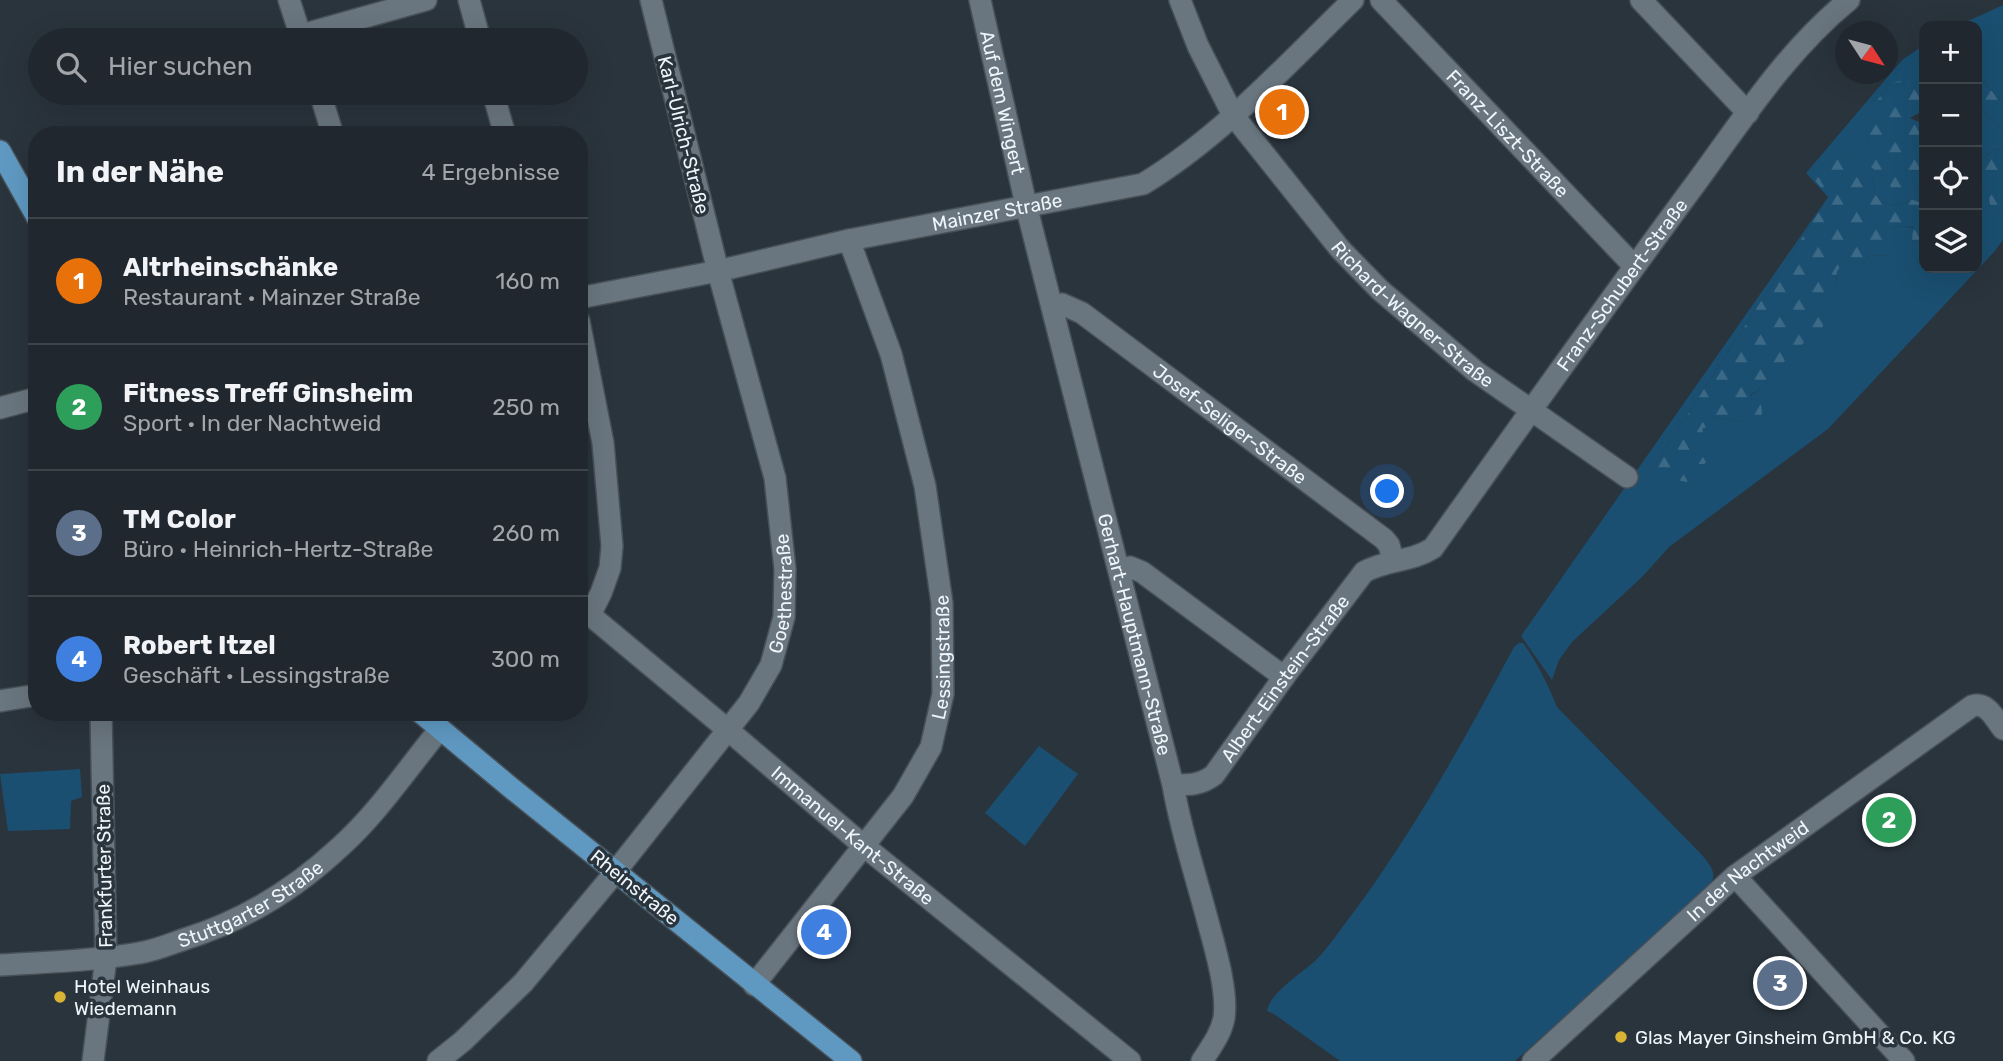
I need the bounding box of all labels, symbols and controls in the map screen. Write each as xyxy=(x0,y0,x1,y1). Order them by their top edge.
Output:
north arrow xyxy=(1835,21,1898,84)
map controls xyxy=(1919,21,1982,273)
button: + xyxy=(1919,21,1982,84)
search box xyxy=(28,28,588,105)
street label: Auf dem Wingert xyxy=(975,28,1030,177)
icon: search xyxy=(52,48,90,86)
text: Hier suchen xyxy=(108,51,253,82)
street label: Karl-Ulrich-Straße xyxy=(653,54,714,216)
street label: Franz-Liszt-Straße xyxy=(1441,65,1574,202)
button: − xyxy=(1919,84,1982,147)
pin: 1 xyxy=(1259,86,1305,138)
button: locate xyxy=(1919,147,1982,210)
text: In der Nähe xyxy=(56,154,224,190)
text: 4 Ergebnisse xyxy=(422,158,560,186)
street label: Mainzer Straße xyxy=(930,189,1064,236)
street label: Franz-Schubert-Straße xyxy=(1552,194,1692,376)
button: layers xyxy=(1919,210,1982,273)
street label: Richard-Wagner-Straße xyxy=(1326,237,1498,393)
text: Altrheinschänke xyxy=(123,252,338,283)
text: 1 xyxy=(73,267,85,295)
text: 160 m xyxy=(496,267,560,295)
text: Restaurant · Mainzer Straße xyxy=(123,283,421,311)
street label: Josef-Seliger-Straße xyxy=(1148,359,1311,489)
text: Fitness Treff Ginsheim xyxy=(123,378,413,409)
text: 2 xyxy=(72,393,86,421)
text: 250 m xyxy=(492,393,560,421)
text: Sport · In der Nachtweid xyxy=(123,409,382,437)
your location xyxy=(1370,474,1404,508)
text: TM Color xyxy=(123,504,236,535)
street label: Gerhart-Hauptmann-Straße xyxy=(1093,511,1176,758)
text: 3 xyxy=(71,519,87,547)
text: 260 m xyxy=(492,519,560,547)
street label: Goethestraße xyxy=(764,533,797,656)
text: Büro · Heinrich-Hertz-Straße xyxy=(123,535,433,563)
street label: Albert-Einstein-Straße xyxy=(1216,590,1354,767)
street label: Lessingstraße xyxy=(927,594,955,722)
text: Robert Itzel xyxy=(123,630,276,661)
text: 4 xyxy=(71,645,87,673)
text: 300 m xyxy=(491,645,560,673)
text: Geschäft · Lessingstraße xyxy=(123,661,390,689)
street label: Immanuel-Kant-Straße xyxy=(767,761,939,910)
street label: Frankfurter Straße xyxy=(92,784,117,948)
pin: 2 xyxy=(1866,794,1912,846)
street label: In der Nachtweid xyxy=(1682,816,1813,926)
street label: Rheinstraße xyxy=(586,845,684,930)
street label: Stuttgarter Straße xyxy=(175,856,328,953)
pin: 4 xyxy=(801,906,847,958)
pin: 3 xyxy=(1757,957,1803,1009)
place label: Hotel Weinhaus Wiedemann xyxy=(74,975,210,1020)
marker: Hotel Weinhaus Wiedemann xyxy=(52,989,68,1005)
place label: Glas Mayer Ginsheim GmbH & Co. KG xyxy=(1635,1026,1956,1049)
marker: Glas Mayer Ginsheim GmbH & Co. KG xyxy=(1613,1029,1629,1045)

